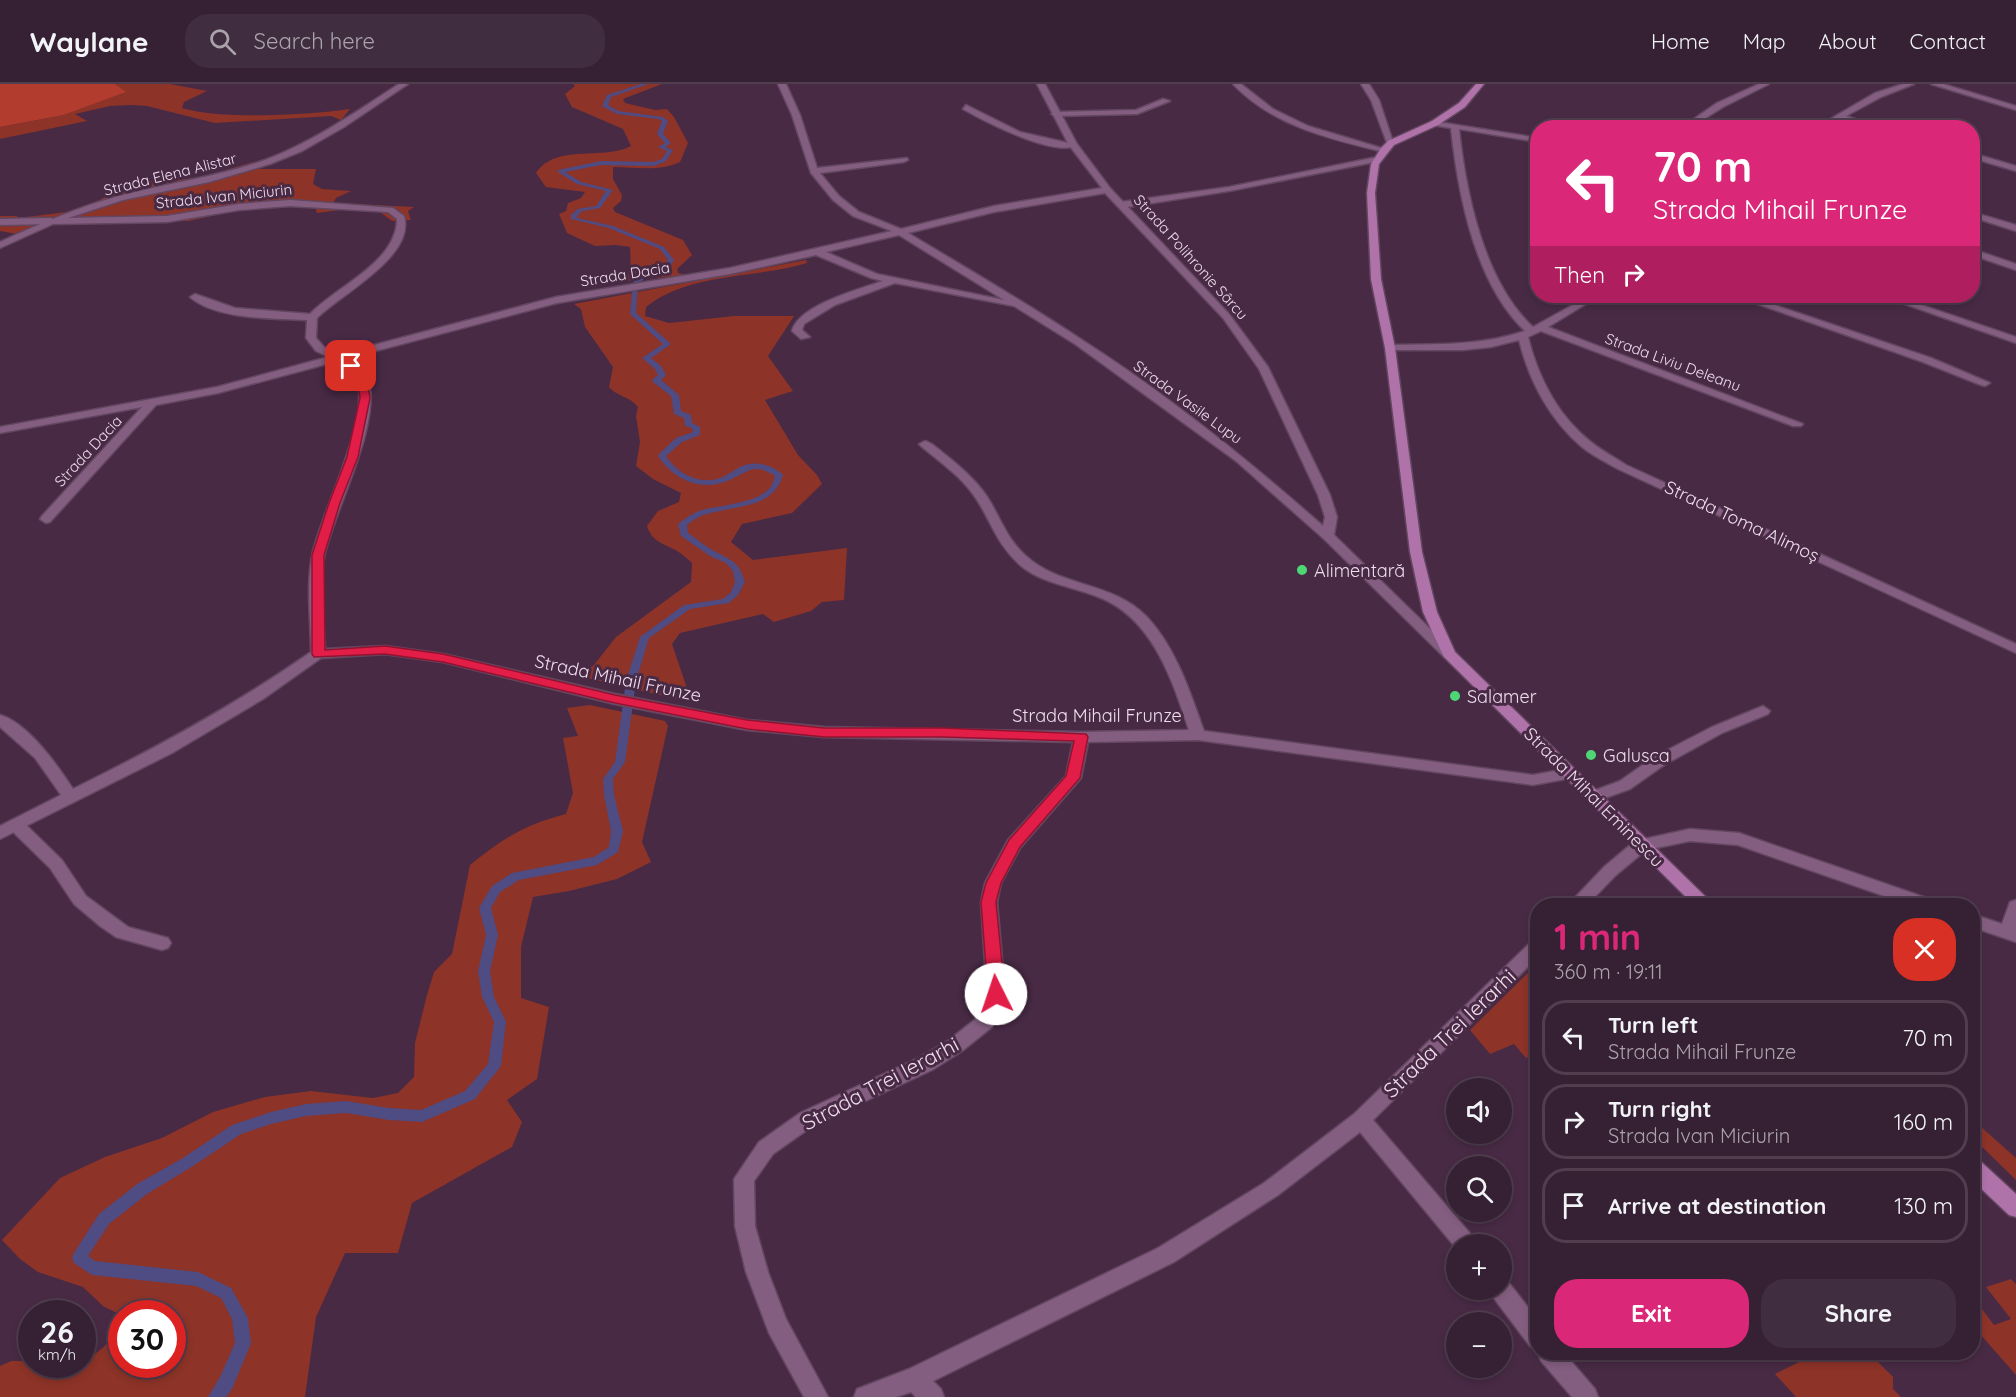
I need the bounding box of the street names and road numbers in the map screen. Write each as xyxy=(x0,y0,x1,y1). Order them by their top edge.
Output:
street label: Strada Elena Alistar xyxy=(102,148,238,200)
street label: Strada Ivan Miciurin xyxy=(155,179,293,213)
street label: Strada Polihronie Sârcu xyxy=(1130,191,1252,323)
street label: Strada Dacia xyxy=(579,258,671,290)
street label: Strada Liviu Deleanu xyxy=(1603,329,1743,395)
street label: Strada Vasile Lupu xyxy=(1130,356,1246,448)
street label: Strada Dacia xyxy=(50,411,126,491)
street label: Strada Toma Alimoș xyxy=(1661,475,1823,567)
street label: Strada Mihail Frunze xyxy=(533,649,703,707)
street label: Strada Mihail Frunze xyxy=(1012,704,1182,727)
street label: Strada Mihai Eminescu xyxy=(1519,722,1669,872)
street label: Strada Trei Ierarhi xyxy=(1377,963,1521,1103)
street label: Strada Trei Ierarhi xyxy=(797,1031,963,1135)

